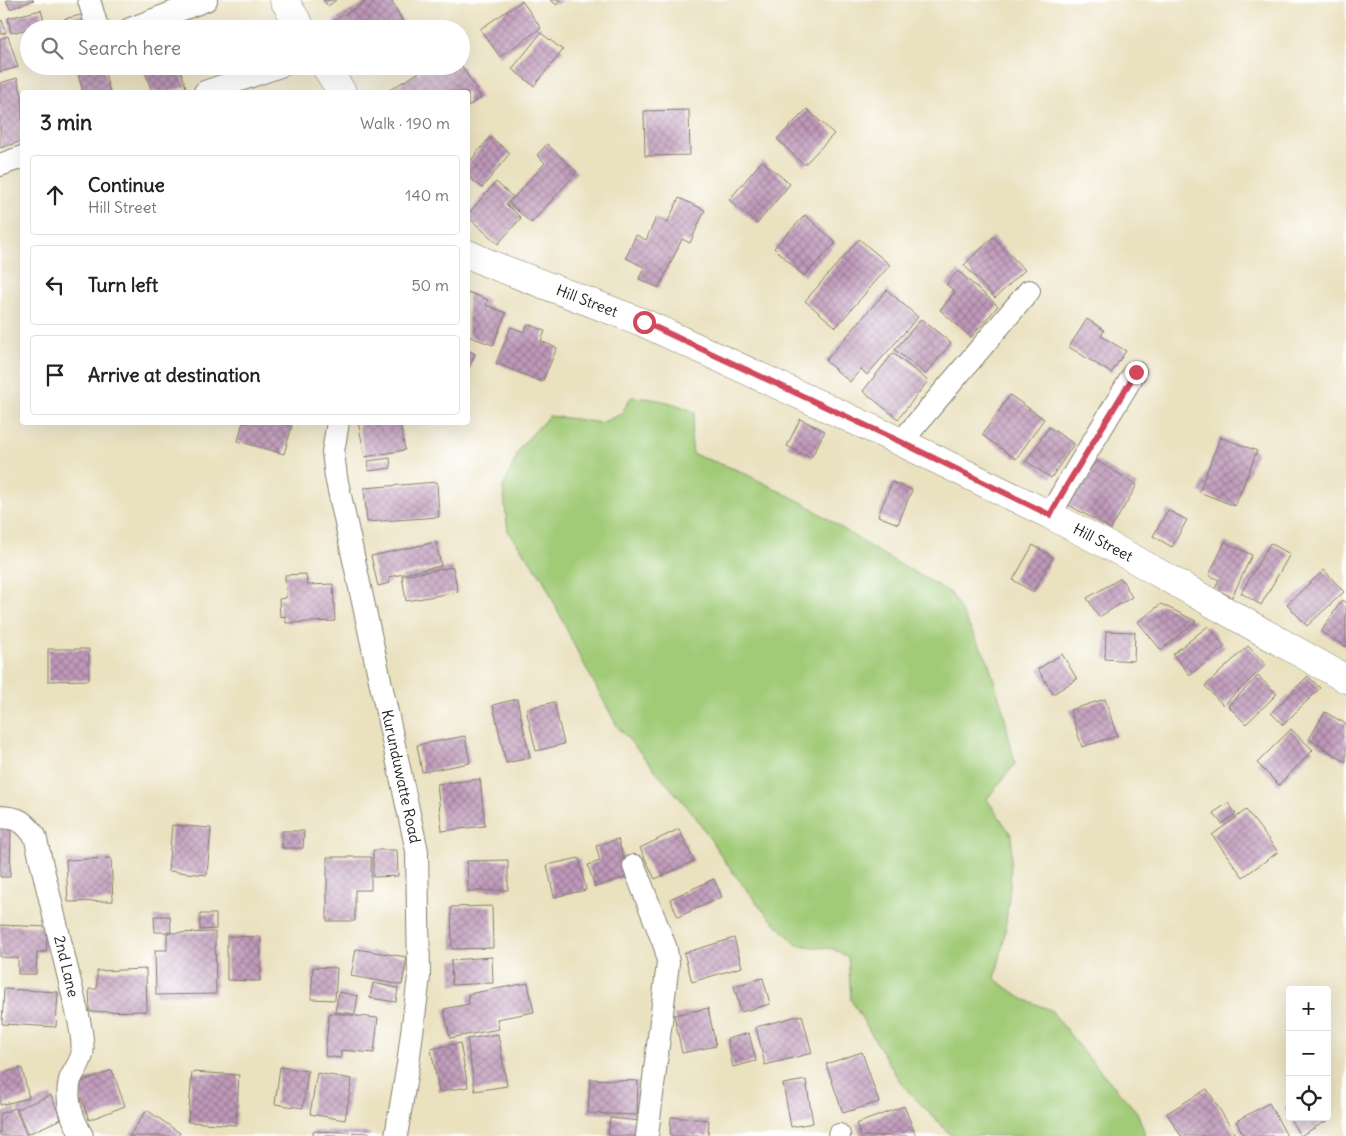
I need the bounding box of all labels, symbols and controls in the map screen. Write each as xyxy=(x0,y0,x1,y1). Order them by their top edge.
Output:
search box xyxy=(20,20,470,75)
icon: search xyxy=(38,34,66,62)
text: Search here xyxy=(78,36,181,60)
text: 3 min xyxy=(40,109,92,136)
text: Walk · 190 m xyxy=(360,113,450,133)
text: Continue xyxy=(88,173,165,197)
icon: ahead xyxy=(41,181,69,209)
text: 140 m xyxy=(405,185,449,205)
text: Hill Street xyxy=(88,197,157,217)
icon: left xyxy=(41,271,69,299)
text: Turn left xyxy=(88,273,158,297)
text: 50 m xyxy=(411,275,449,295)
street label: Hill Street xyxy=(554,280,621,321)
route start xyxy=(633,311,656,334)
icon: arrive xyxy=(41,361,69,389)
route end xyxy=(1125,361,1148,384)
text: Arrive at destination xyxy=(88,363,261,387)
street label: Hill Street xyxy=(1070,519,1136,566)
street label: Kurunduwatte Road xyxy=(378,708,425,845)
street label: 2nd Lane xyxy=(50,934,83,999)
map controls xyxy=(1286,986,1331,1121)
button: + xyxy=(1286,986,1331,1031)
button: − xyxy=(1286,1031,1331,1076)
button: locate xyxy=(1286,1076,1331,1121)

